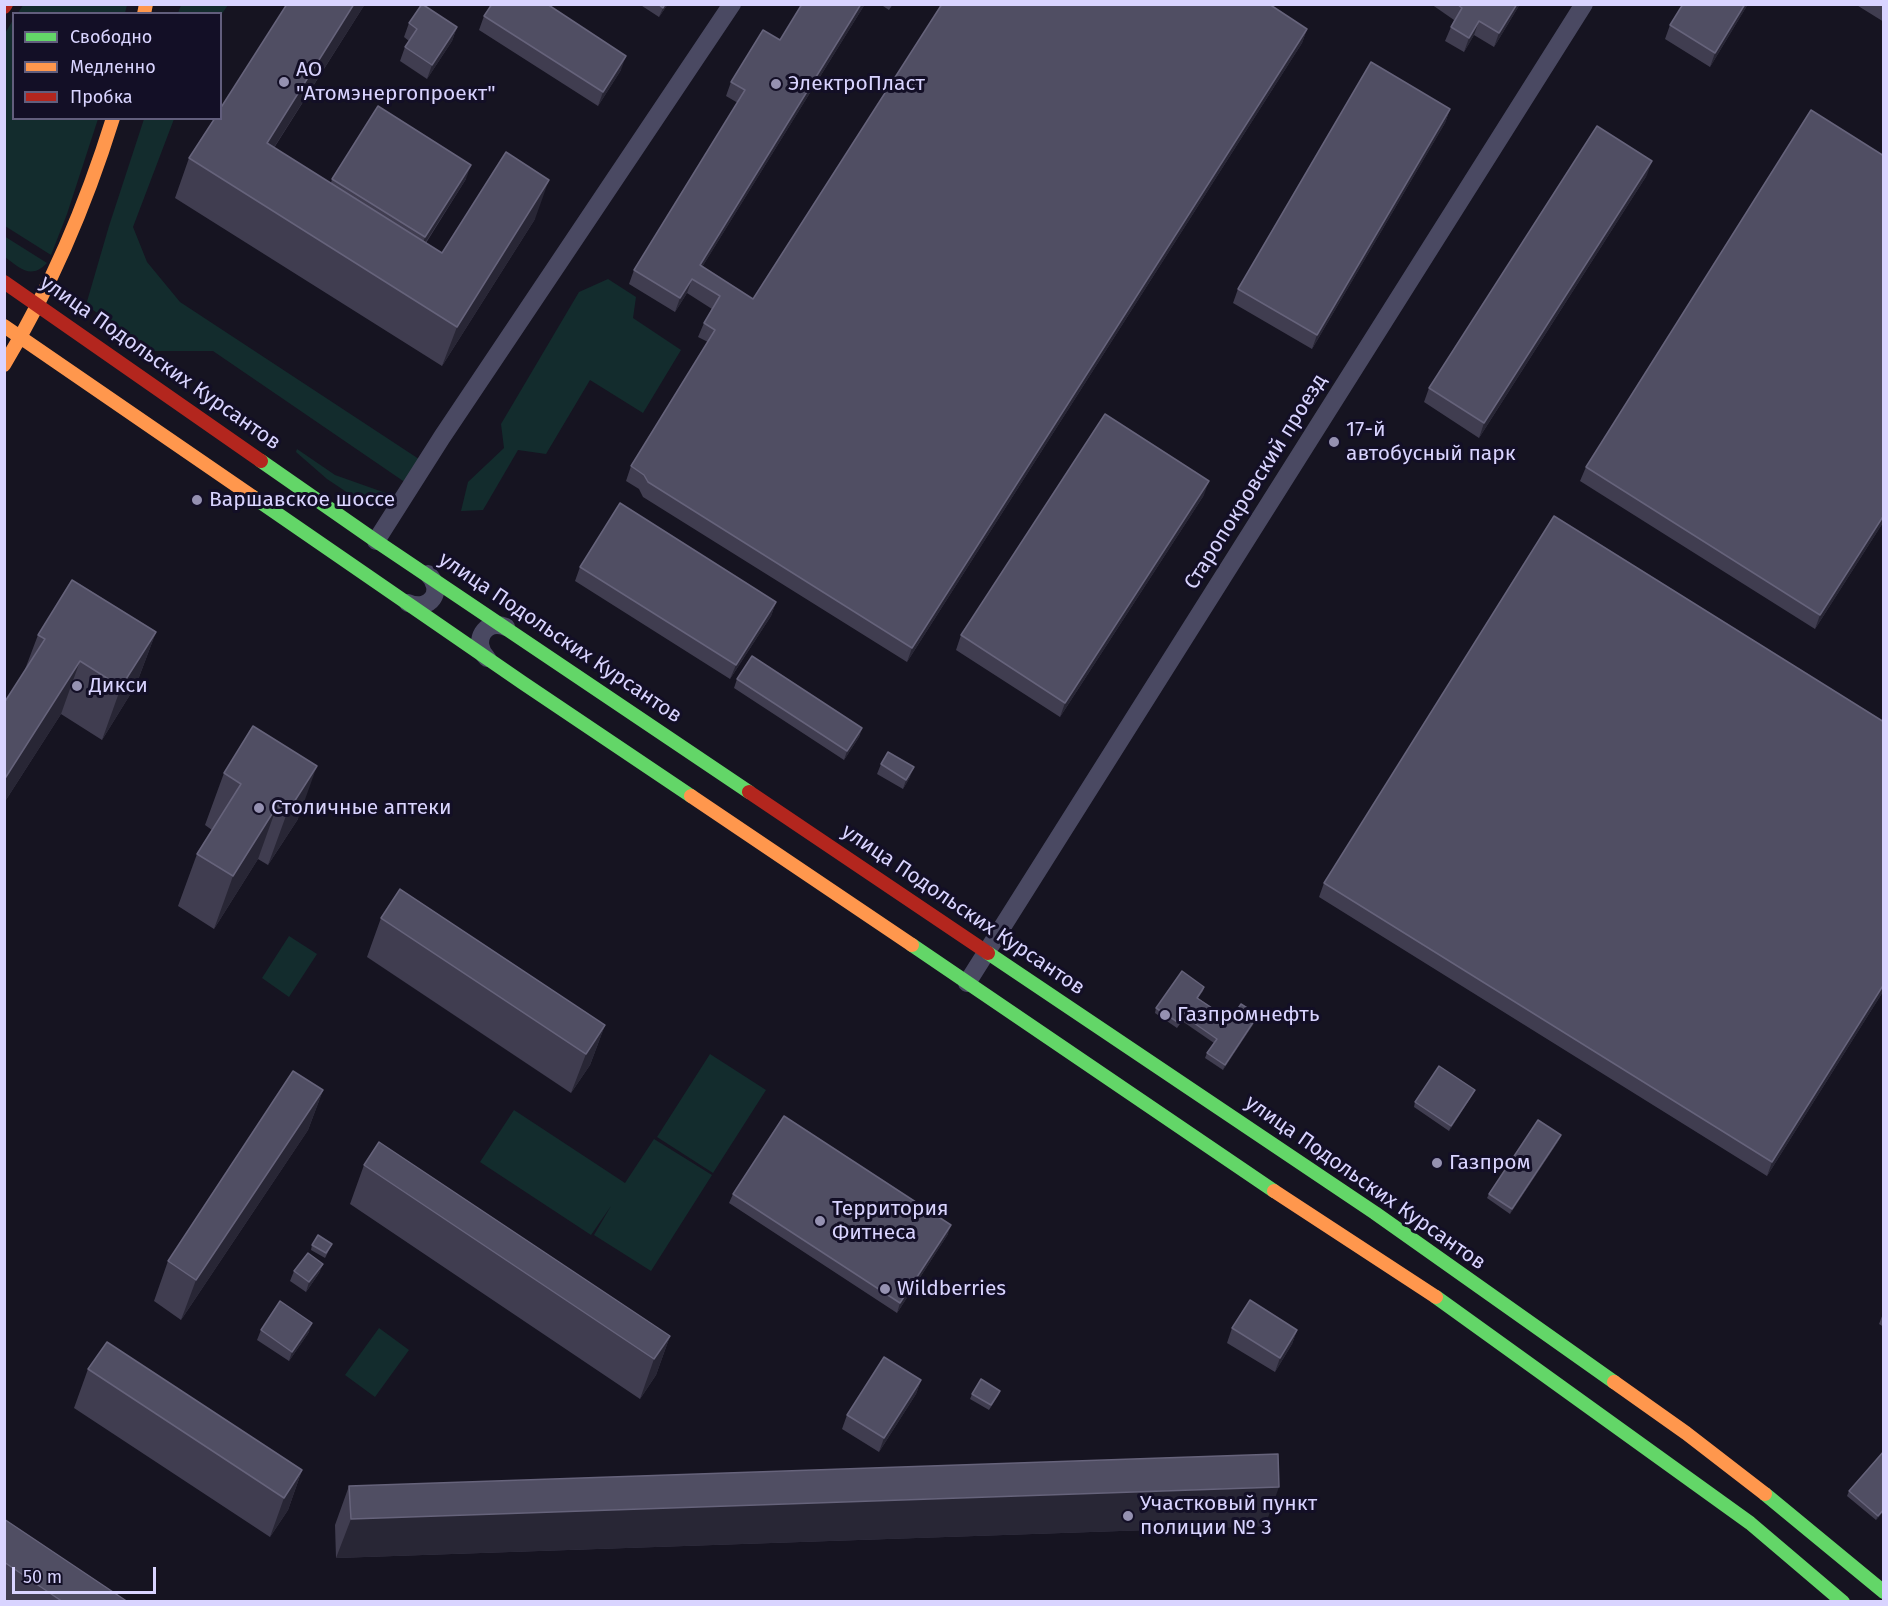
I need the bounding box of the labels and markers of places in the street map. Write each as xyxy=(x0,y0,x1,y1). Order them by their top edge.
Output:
place label: АО "Атомэнергопроект" xyxy=(296,57,496,107)
place label: ЭлектроПласт xyxy=(788,71,925,97)
marker: АО "Атомэнергопроект" xyxy=(277,75,291,89)
marker: ЭлектроПласт xyxy=(769,77,783,91)
place label: 17-й автобусный парк xyxy=(1346,417,1516,467)
marker: 17-й автобусный парк xyxy=(1327,435,1341,449)
place label: Варшавское шоссе xyxy=(209,487,395,513)
marker: Варшавское шоссе xyxy=(190,493,204,507)
place label: Дикси xyxy=(89,673,148,699)
marker: Дикси xyxy=(70,679,84,693)
place label: Столичные аптеки xyxy=(271,795,452,821)
marker: Столичные аптеки xyxy=(252,801,266,815)
place label: Газпромнефть xyxy=(1177,1002,1320,1028)
marker: Газпромнефть xyxy=(1158,1008,1172,1022)
place label: Газпром xyxy=(1449,1150,1531,1176)
marker: Газпром xyxy=(1430,1156,1444,1170)
place label: Территория Фитнеса xyxy=(832,1196,949,1246)
marker: Территория Фитнеса xyxy=(813,1214,827,1228)
place label: Wildberries xyxy=(897,1276,1006,1302)
marker: Wildberries xyxy=(878,1282,892,1296)
place label: Участковый пункт полиции № 3 xyxy=(1140,1491,1317,1541)
marker: Участковый пункт полиции № 3 xyxy=(1121,1509,1135,1523)

